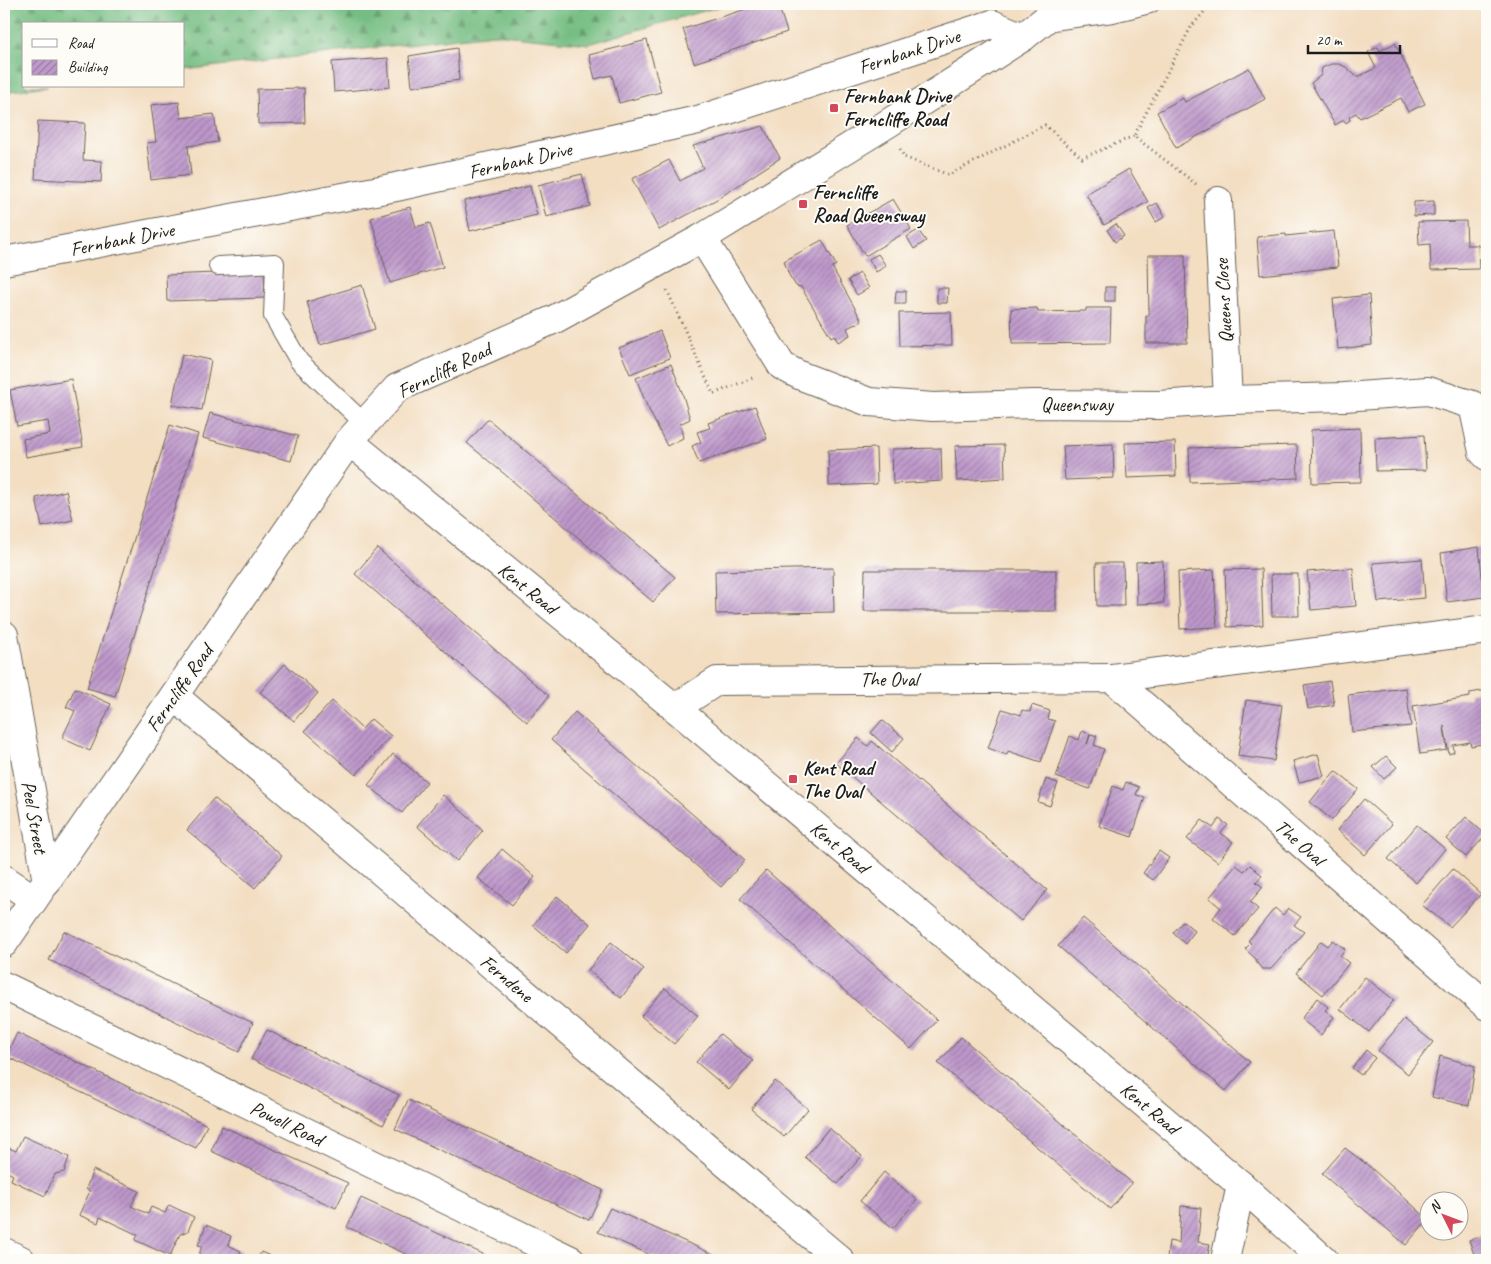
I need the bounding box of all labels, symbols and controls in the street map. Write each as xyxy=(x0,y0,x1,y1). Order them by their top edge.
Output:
legend xyxy=(22,22,185,88)
scale bar xyxy=(1308,22,1401,54)
street label: Fernbank Drive xyxy=(855,23,964,80)
text: 20 m xyxy=(1316,31,1343,50)
text: Road xyxy=(68,34,95,53)
text: Building xyxy=(68,58,108,77)
place label: Fernbank Drive Ferncliffe Road xyxy=(844,84,953,132)
marker: Fernbank Drive Ferncliffe Road xyxy=(828,102,840,114)
street label: Fernbank Drive xyxy=(466,136,576,184)
place label: Ferncliffe Road Queensway xyxy=(813,180,926,229)
marker: Ferncliffe Road Queensway xyxy=(797,198,809,210)
street label: Fernbank Drive xyxy=(68,217,177,262)
street label: Queens Close xyxy=(1209,257,1238,344)
street label: Ferncliffe Road xyxy=(393,336,498,404)
street label: Queensway xyxy=(1041,392,1115,417)
street label: Kent Road xyxy=(493,557,565,622)
street label: Ferncliffe Road xyxy=(140,637,220,737)
street label: The Oval xyxy=(860,667,922,692)
place label: Kent Road The Oval xyxy=(803,756,877,804)
marker: Kent Road The Oval xyxy=(787,773,799,785)
street label: Peel Street xyxy=(16,779,54,858)
street label: The Oval xyxy=(1270,814,1333,873)
street label: Kent Road xyxy=(805,816,877,881)
street label: Ferndene xyxy=(475,949,539,1009)
street label: Kent Road xyxy=(1115,1077,1187,1142)
street label: Powell Road xyxy=(246,1095,330,1153)
north arrow xyxy=(1418,1192,1468,1242)
text: N xyxy=(1425,1197,1445,1217)

